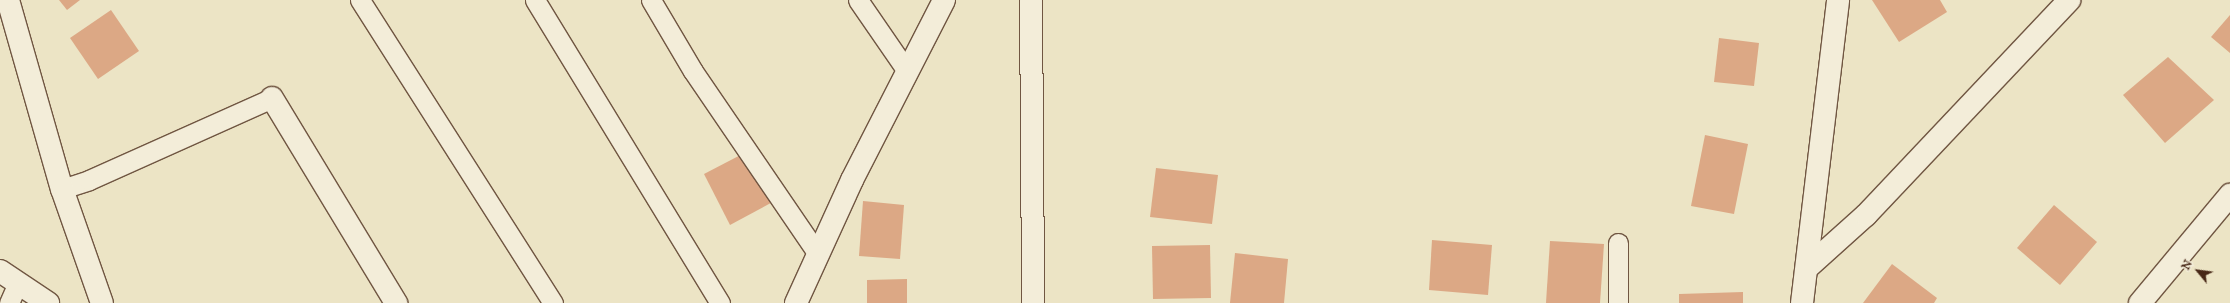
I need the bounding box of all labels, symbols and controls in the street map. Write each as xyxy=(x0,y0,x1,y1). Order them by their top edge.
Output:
north arrow xyxy=(2178,251,2218,291)
text: N xyxy=(2179,258,2195,272)

